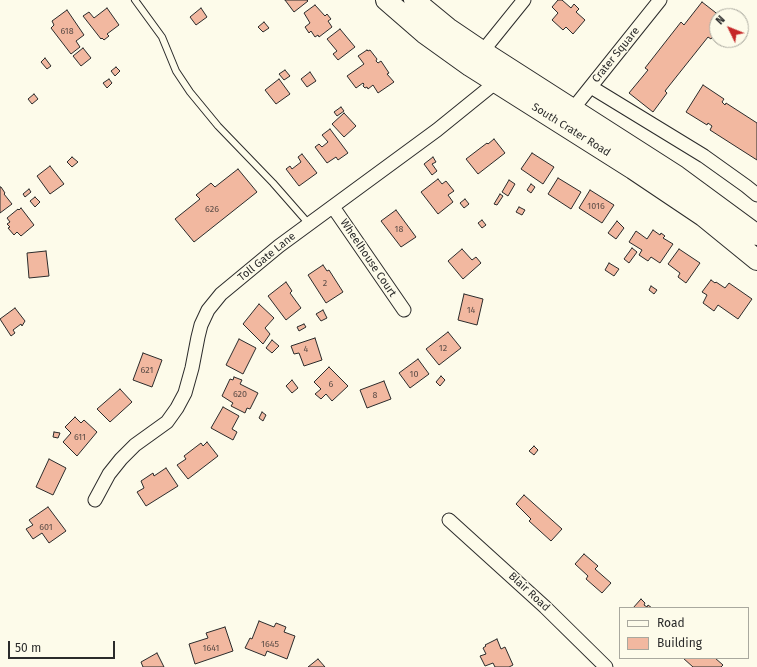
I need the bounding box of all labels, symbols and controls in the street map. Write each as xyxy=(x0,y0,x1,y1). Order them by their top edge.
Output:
north arrow xyxy=(709,8,749,48)
text: N xyxy=(713,13,728,27)
street label: Crater Square xyxy=(590,25,642,85)
house number: 618 xyxy=(60,26,74,36)
street label: South Crater Road xyxy=(529,100,613,160)
house number: 1016 xyxy=(587,201,605,211)
house number: 626 xyxy=(205,204,219,214)
street label: Wheelhouse Court xyxy=(337,217,399,299)
house number: 18 xyxy=(395,224,403,234)
street label: Toll Gate Lane xyxy=(236,230,298,284)
house number: 2 xyxy=(323,278,327,288)
house number: 14 xyxy=(467,305,475,315)
house number: 12 xyxy=(439,343,447,353)
house number: 4 xyxy=(304,344,308,354)
house number: 621 xyxy=(141,365,153,375)
house number: 10 xyxy=(410,369,418,379)
house number: 6 xyxy=(329,379,333,389)
house number: 620 xyxy=(233,389,247,399)
house number: 8 xyxy=(373,390,377,400)
house number: 611 xyxy=(74,432,86,442)
house number: 601 xyxy=(39,522,53,532)
street label: Blair Road xyxy=(506,570,552,614)
legend xyxy=(619,607,749,659)
text: Road xyxy=(657,616,685,630)
scale bar xyxy=(10,633,117,659)
text: Building xyxy=(657,636,702,650)
house number: 1645 xyxy=(261,639,279,649)
text: 50 m xyxy=(15,641,41,655)
house number: 1641 xyxy=(203,643,219,653)

